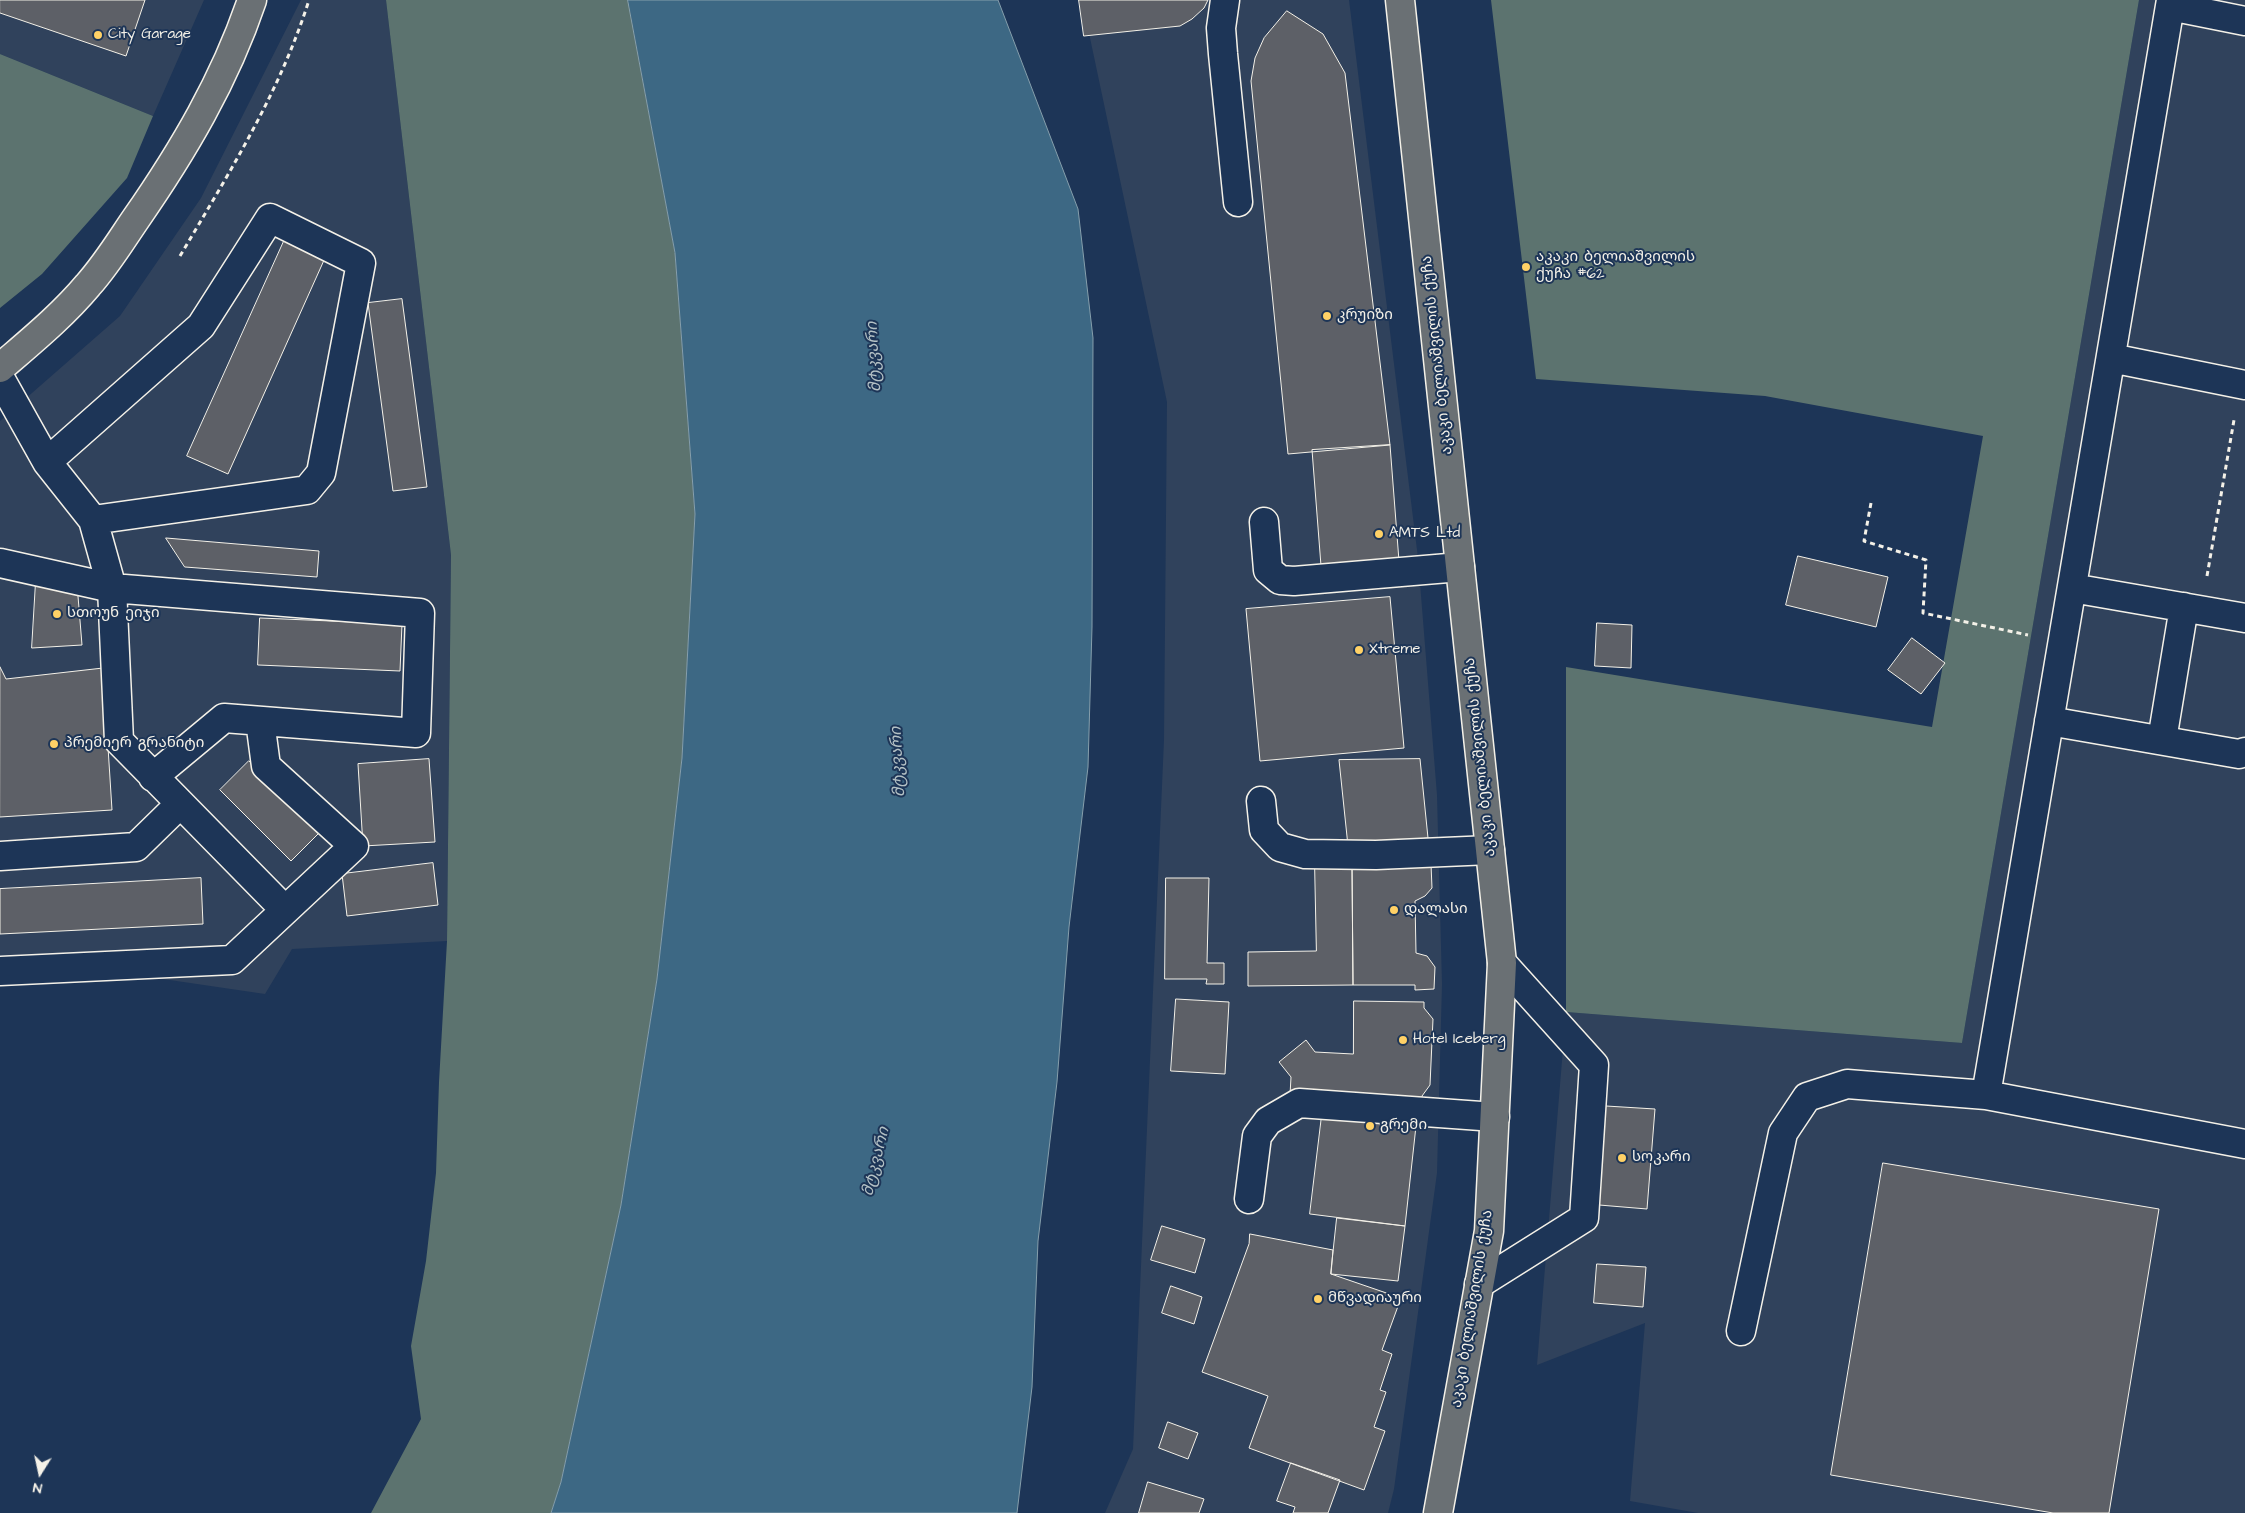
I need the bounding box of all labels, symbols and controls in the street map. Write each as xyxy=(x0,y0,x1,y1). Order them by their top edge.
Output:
place label: City Garage xyxy=(108,26,191,44)
marker: City Garage xyxy=(92,29,104,41)
place label: აკაკი ბელიაშვილის ქუჩა #62 xyxy=(1536,249,1695,284)
street label: აკაკი ბელიაშვილის ქუჩა xyxy=(1419,255,1457,455)
marker: აკაკი ბელიაშვილის ქუჩა #62 xyxy=(1520,261,1532,273)
place label: კრუიზი xyxy=(1337,307,1393,325)
marker: კრუიზი xyxy=(1321,310,1333,322)
water label: მტკვარი xyxy=(864,321,886,393)
place label: AMTS Ltd xyxy=(1389,525,1460,543)
marker: AMTS Ltd xyxy=(1373,528,1385,540)
place label: სთოუნ ეიჯი xyxy=(67,605,160,623)
marker: სთოუნ ეიჯი xyxy=(51,608,63,620)
place label: Xtreme xyxy=(1369,641,1420,659)
marker: Xtreme xyxy=(1353,644,1365,656)
street label: აკაკი ბელიაშვილის ქუჩა xyxy=(1462,657,1500,857)
water label: მტკვარი xyxy=(888,726,910,798)
place label: პრემიერ გრანიტი xyxy=(64,735,204,753)
marker: პრემიერ გრანიტი xyxy=(48,738,60,750)
place label: დალასი xyxy=(1404,901,1468,919)
marker: დალასი xyxy=(1388,904,1400,916)
place label: Hotel Iceberg xyxy=(1413,1031,1505,1049)
marker: Hotel Iceberg xyxy=(1397,1034,1409,1046)
place label: გრემი xyxy=(1380,1117,1427,1135)
marker: გრემი xyxy=(1364,1120,1376,1132)
water label: მტკვარი xyxy=(859,1125,895,1199)
place label: სოკარი xyxy=(1632,1149,1690,1167)
marker: სოკარი xyxy=(1616,1152,1628,1164)
street label: აკაკი ბელიაშვილის ქუჩა xyxy=(1448,1209,1498,1409)
place label: მწვადიაური xyxy=(1328,1290,1422,1308)
marker: მწვადიაური xyxy=(1312,1293,1324,1305)
north arrow xyxy=(15,1448,65,1498)
text: N xyxy=(31,1477,43,1498)

